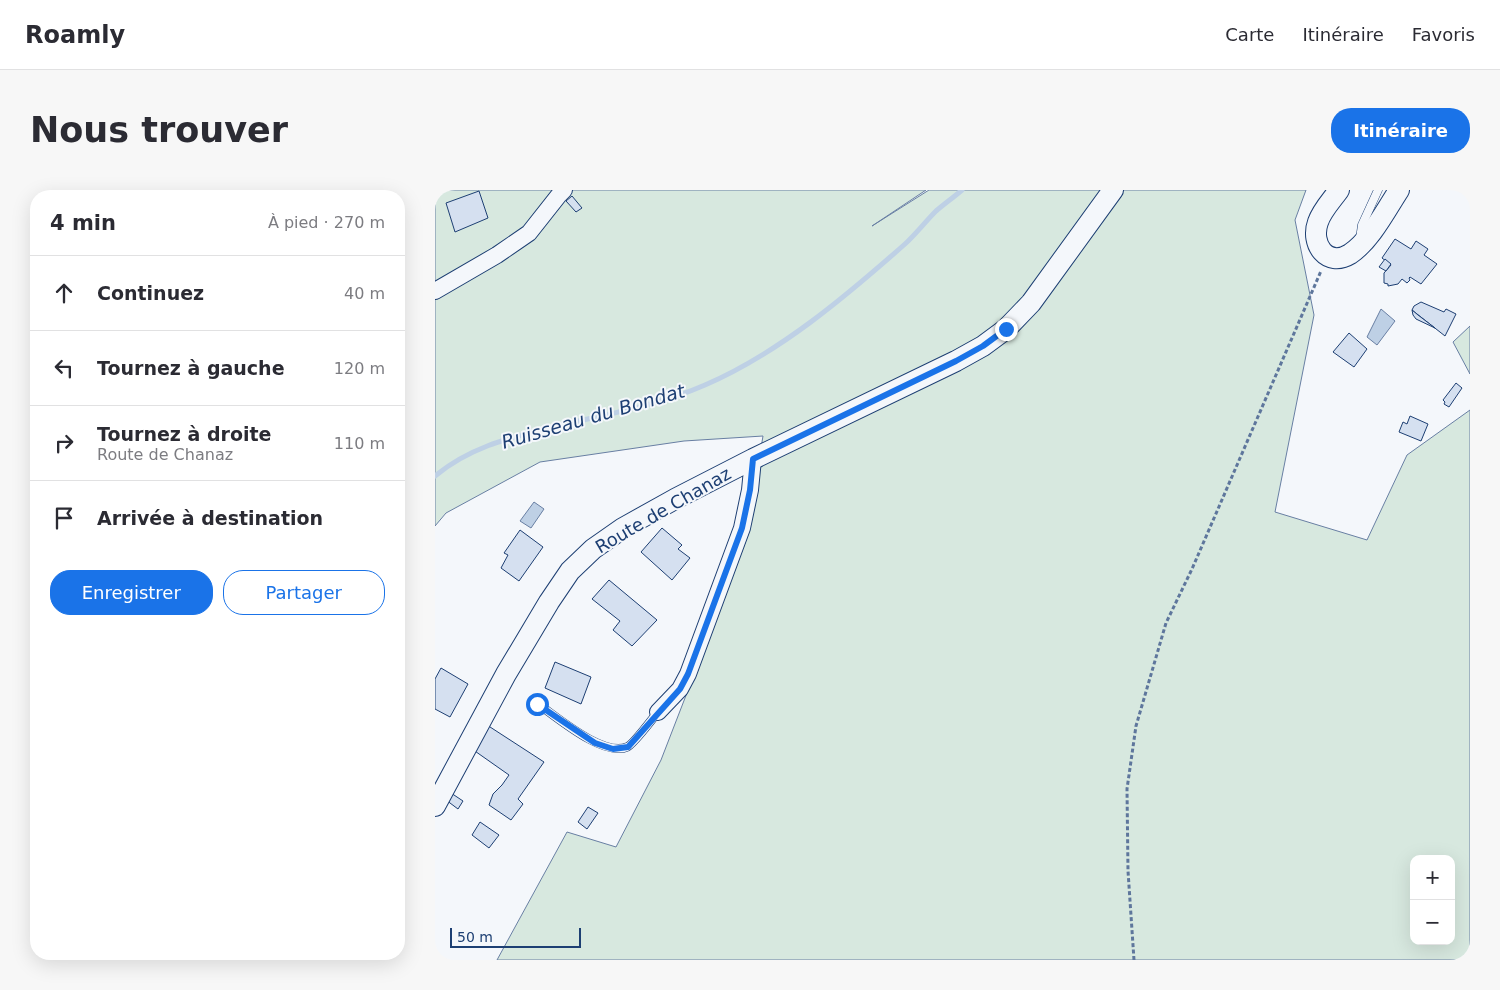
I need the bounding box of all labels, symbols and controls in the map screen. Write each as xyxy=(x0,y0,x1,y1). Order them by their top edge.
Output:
text: Roamly xyxy=(25,21,125,49)
text: Carte xyxy=(1225,24,1274,45)
text: Itinéraire xyxy=(1302,24,1384,45)
text: Favoris xyxy=(1412,24,1475,45)
button: Itinéraire xyxy=(1331,108,1470,153)
text: Nous trouver xyxy=(30,110,288,150)
text: 4 min xyxy=(50,211,116,235)
text: À pied · 270 m xyxy=(268,213,385,232)
icon: ahead xyxy=(50,279,78,307)
text: Continuez xyxy=(97,282,204,304)
text: 40 m xyxy=(344,284,385,303)
route end xyxy=(995,318,1018,341)
icon: left xyxy=(50,354,78,382)
text: Tournez à gauche xyxy=(97,357,285,379)
text: 120 m xyxy=(334,359,385,378)
water label: Ruisseau du Bondat xyxy=(499,379,689,453)
text: Tournez à droite xyxy=(97,423,271,445)
icon: right xyxy=(50,429,78,457)
text: 110 m xyxy=(334,434,385,453)
text: Route de Chanaz xyxy=(97,445,233,464)
street label: Route de Chanaz xyxy=(591,463,735,557)
icon: arrive xyxy=(50,504,78,532)
text: Arrivée à destination xyxy=(97,507,323,529)
button: Enregistrer xyxy=(50,570,213,615)
button: Partager xyxy=(223,570,385,615)
route start xyxy=(526,693,549,716)
map controls xyxy=(1410,855,1455,945)
button: + xyxy=(1410,855,1455,900)
button: − xyxy=(1410,900,1455,945)
scale bar xyxy=(450,925,581,948)
text: 50 m xyxy=(457,929,493,945)

